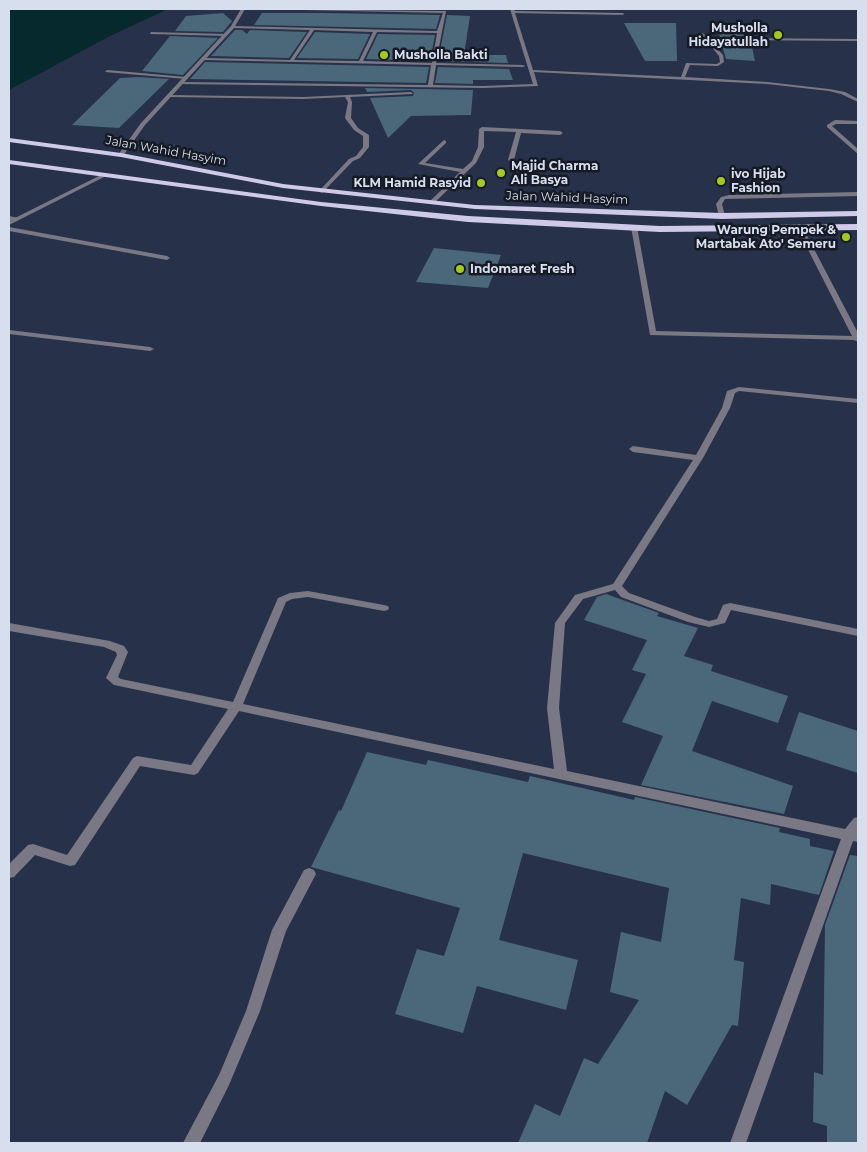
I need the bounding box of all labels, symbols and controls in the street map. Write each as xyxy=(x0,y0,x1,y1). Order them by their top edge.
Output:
place label: Musholla Hidayatullah xyxy=(688,21,768,49)
marker: Musholla Hidayatullah xyxy=(772,29,784,41)
place label: Musholla Bakti xyxy=(394,48,488,62)
marker: Musholla Bakti xyxy=(378,49,390,61)
street label: Jalan Wahid Hasyim xyxy=(105,133,227,169)
place label: Majid Charma Ali Basya xyxy=(511,159,598,187)
marker: Majid Charma Ali Basya xyxy=(495,167,507,179)
place label: ivo Hijab Fashion xyxy=(731,167,786,195)
marker: ivo Hijab Fashion xyxy=(715,175,727,187)
place label: KLM Hamid Rasyid xyxy=(353,176,471,190)
marker: KLM Hamid Rasyid xyxy=(475,177,487,189)
street label: Jalan Wahid Hasyim xyxy=(506,189,628,207)
place label: Warung Pempek & Martabak Ato' Semeru xyxy=(696,223,836,251)
marker: Warung Pempek & Martabak Ato' Semeru xyxy=(840,231,852,243)
place label: Indomaret Fresh xyxy=(470,262,575,276)
marker: Indomaret Fresh xyxy=(454,263,466,275)

